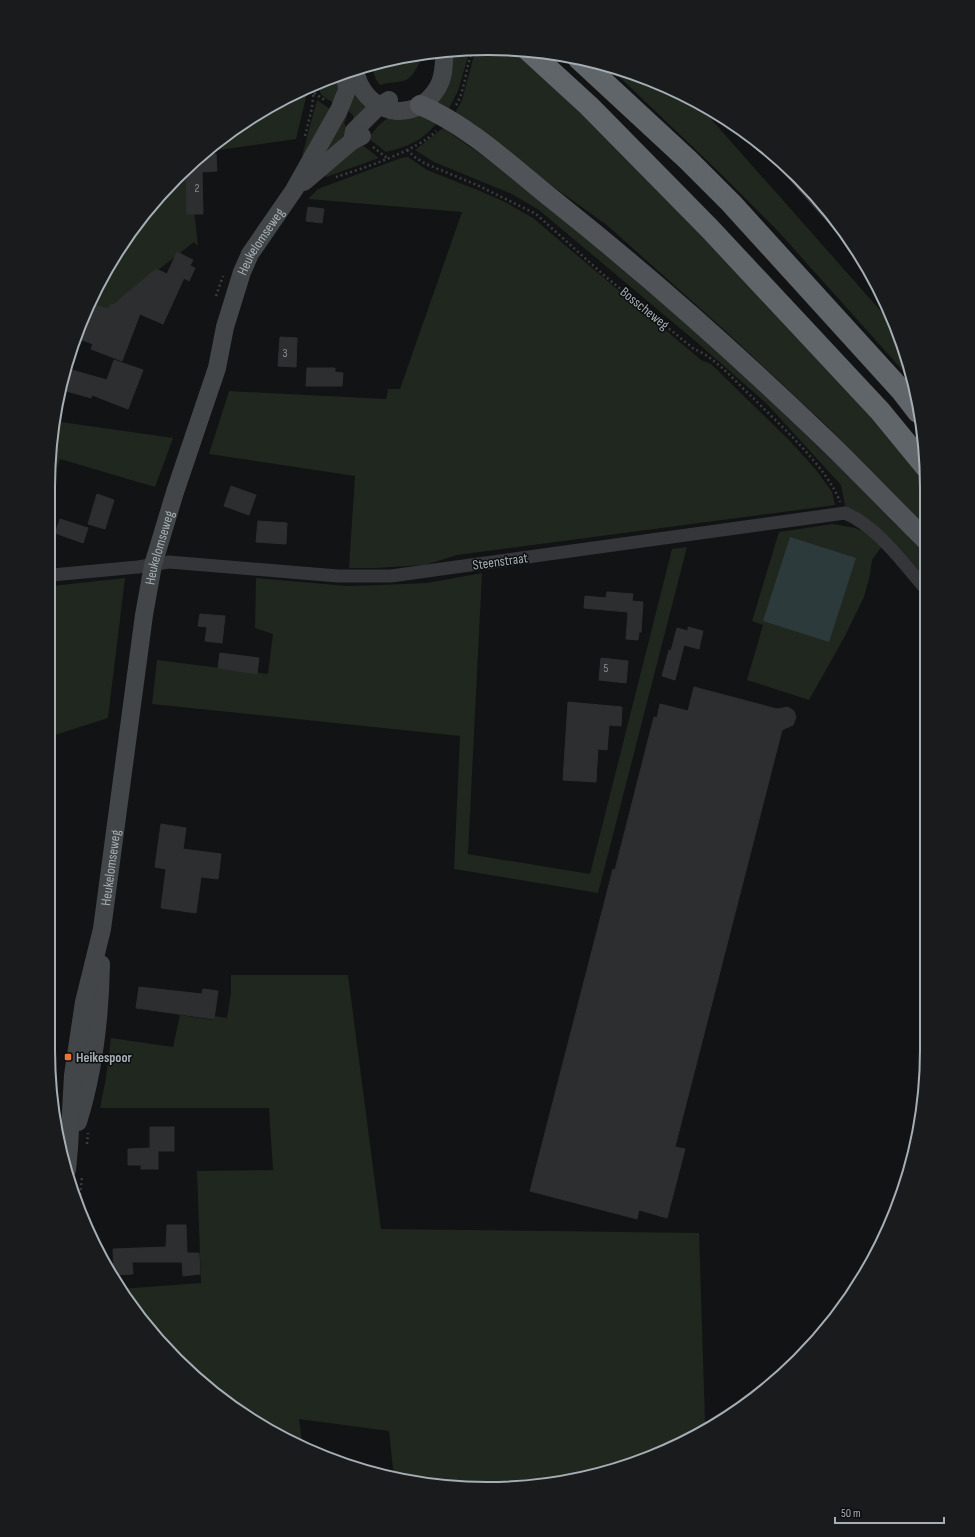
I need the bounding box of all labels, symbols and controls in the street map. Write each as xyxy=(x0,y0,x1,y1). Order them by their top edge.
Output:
house number: 2 xyxy=(195,181,200,196)
street label: Heukelomseweg xyxy=(234,204,288,278)
street label: Bosscheweg xyxy=(617,283,673,334)
house number: 3 xyxy=(282,346,288,361)
street label: Heukelomseweg xyxy=(142,508,178,586)
street label: Steenstraat xyxy=(471,549,529,574)
house number: 5 xyxy=(604,661,609,676)
street label: Heukelomseweg xyxy=(97,828,124,907)
place label: Heikespoor xyxy=(76,1049,133,1066)
marker: Heikespoor xyxy=(63,1052,73,1062)
scale bar xyxy=(835,1499,944,1525)
text: 50 m xyxy=(841,1506,861,1521)

